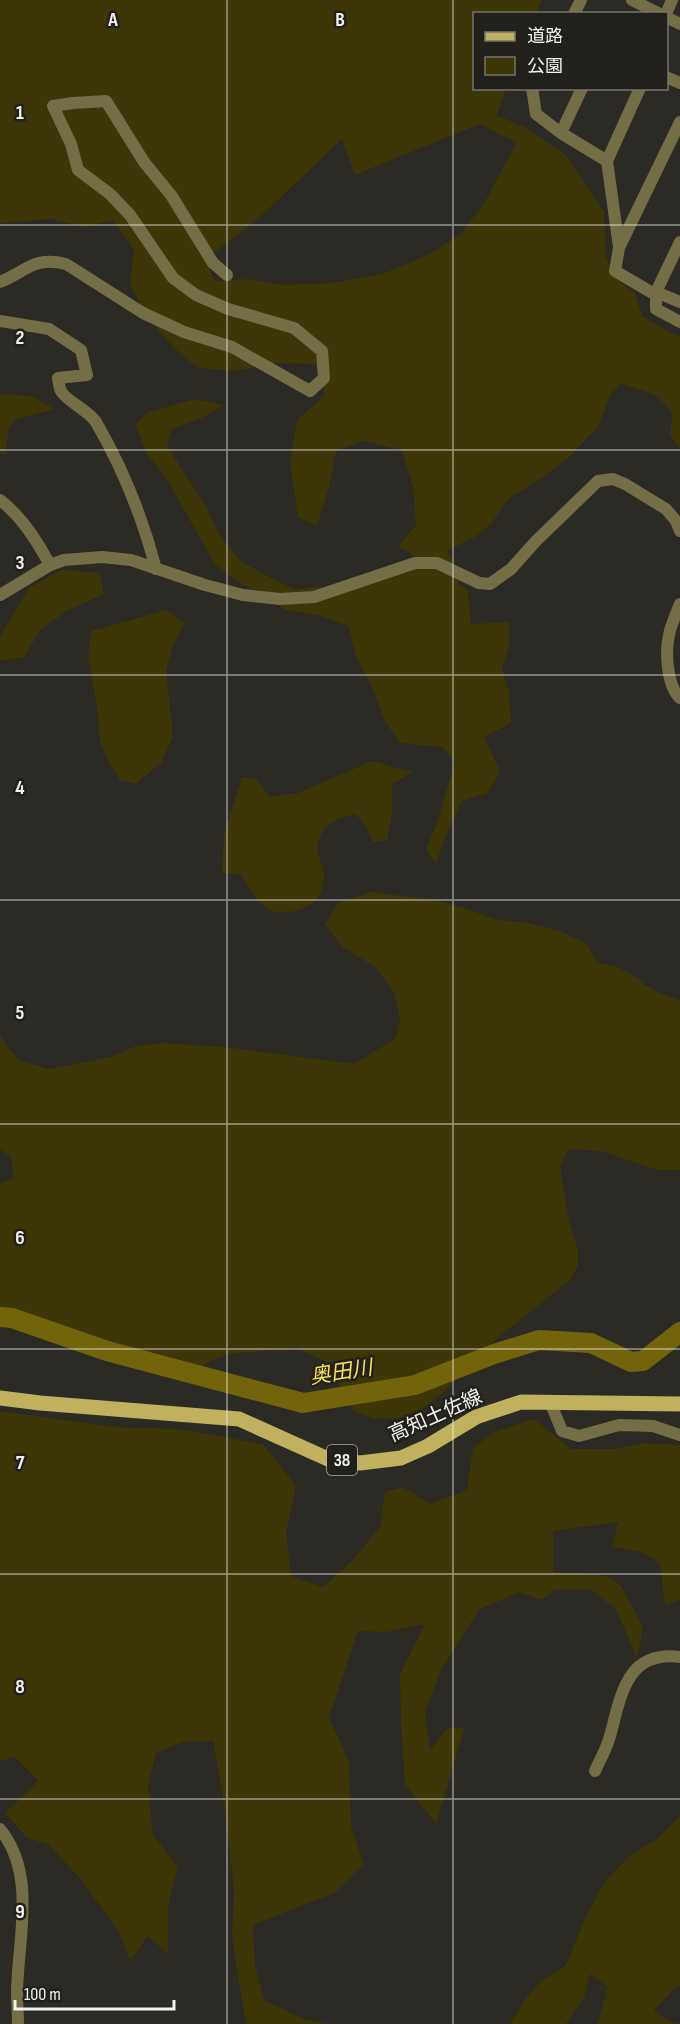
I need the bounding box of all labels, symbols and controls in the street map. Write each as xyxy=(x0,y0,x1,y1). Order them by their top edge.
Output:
text: A xyxy=(107,8,118,32)
text: B xyxy=(335,8,345,32)
legend xyxy=(473,12,668,90)
text: 道路 xyxy=(527,26,563,47)
text: 公園 xyxy=(527,56,563,77)
text: 1 xyxy=(16,101,24,125)
text: 2 xyxy=(16,326,24,350)
text: 3 xyxy=(16,551,25,575)
text: 4 xyxy=(15,776,25,800)
text: 5 xyxy=(16,1001,25,1025)
text: 6 xyxy=(15,1226,25,1250)
water label: 奥田川 xyxy=(308,1355,376,1390)
street label: 高知土佐線 xyxy=(385,1385,486,1447)
road number: 38 xyxy=(327,1445,357,1475)
text: 7 xyxy=(16,1451,25,1475)
text: 8 xyxy=(15,1675,25,1699)
text: 9 xyxy=(15,1900,25,1924)
scale bar xyxy=(15,1973,174,2011)
text: 100 m xyxy=(24,1984,61,2005)

